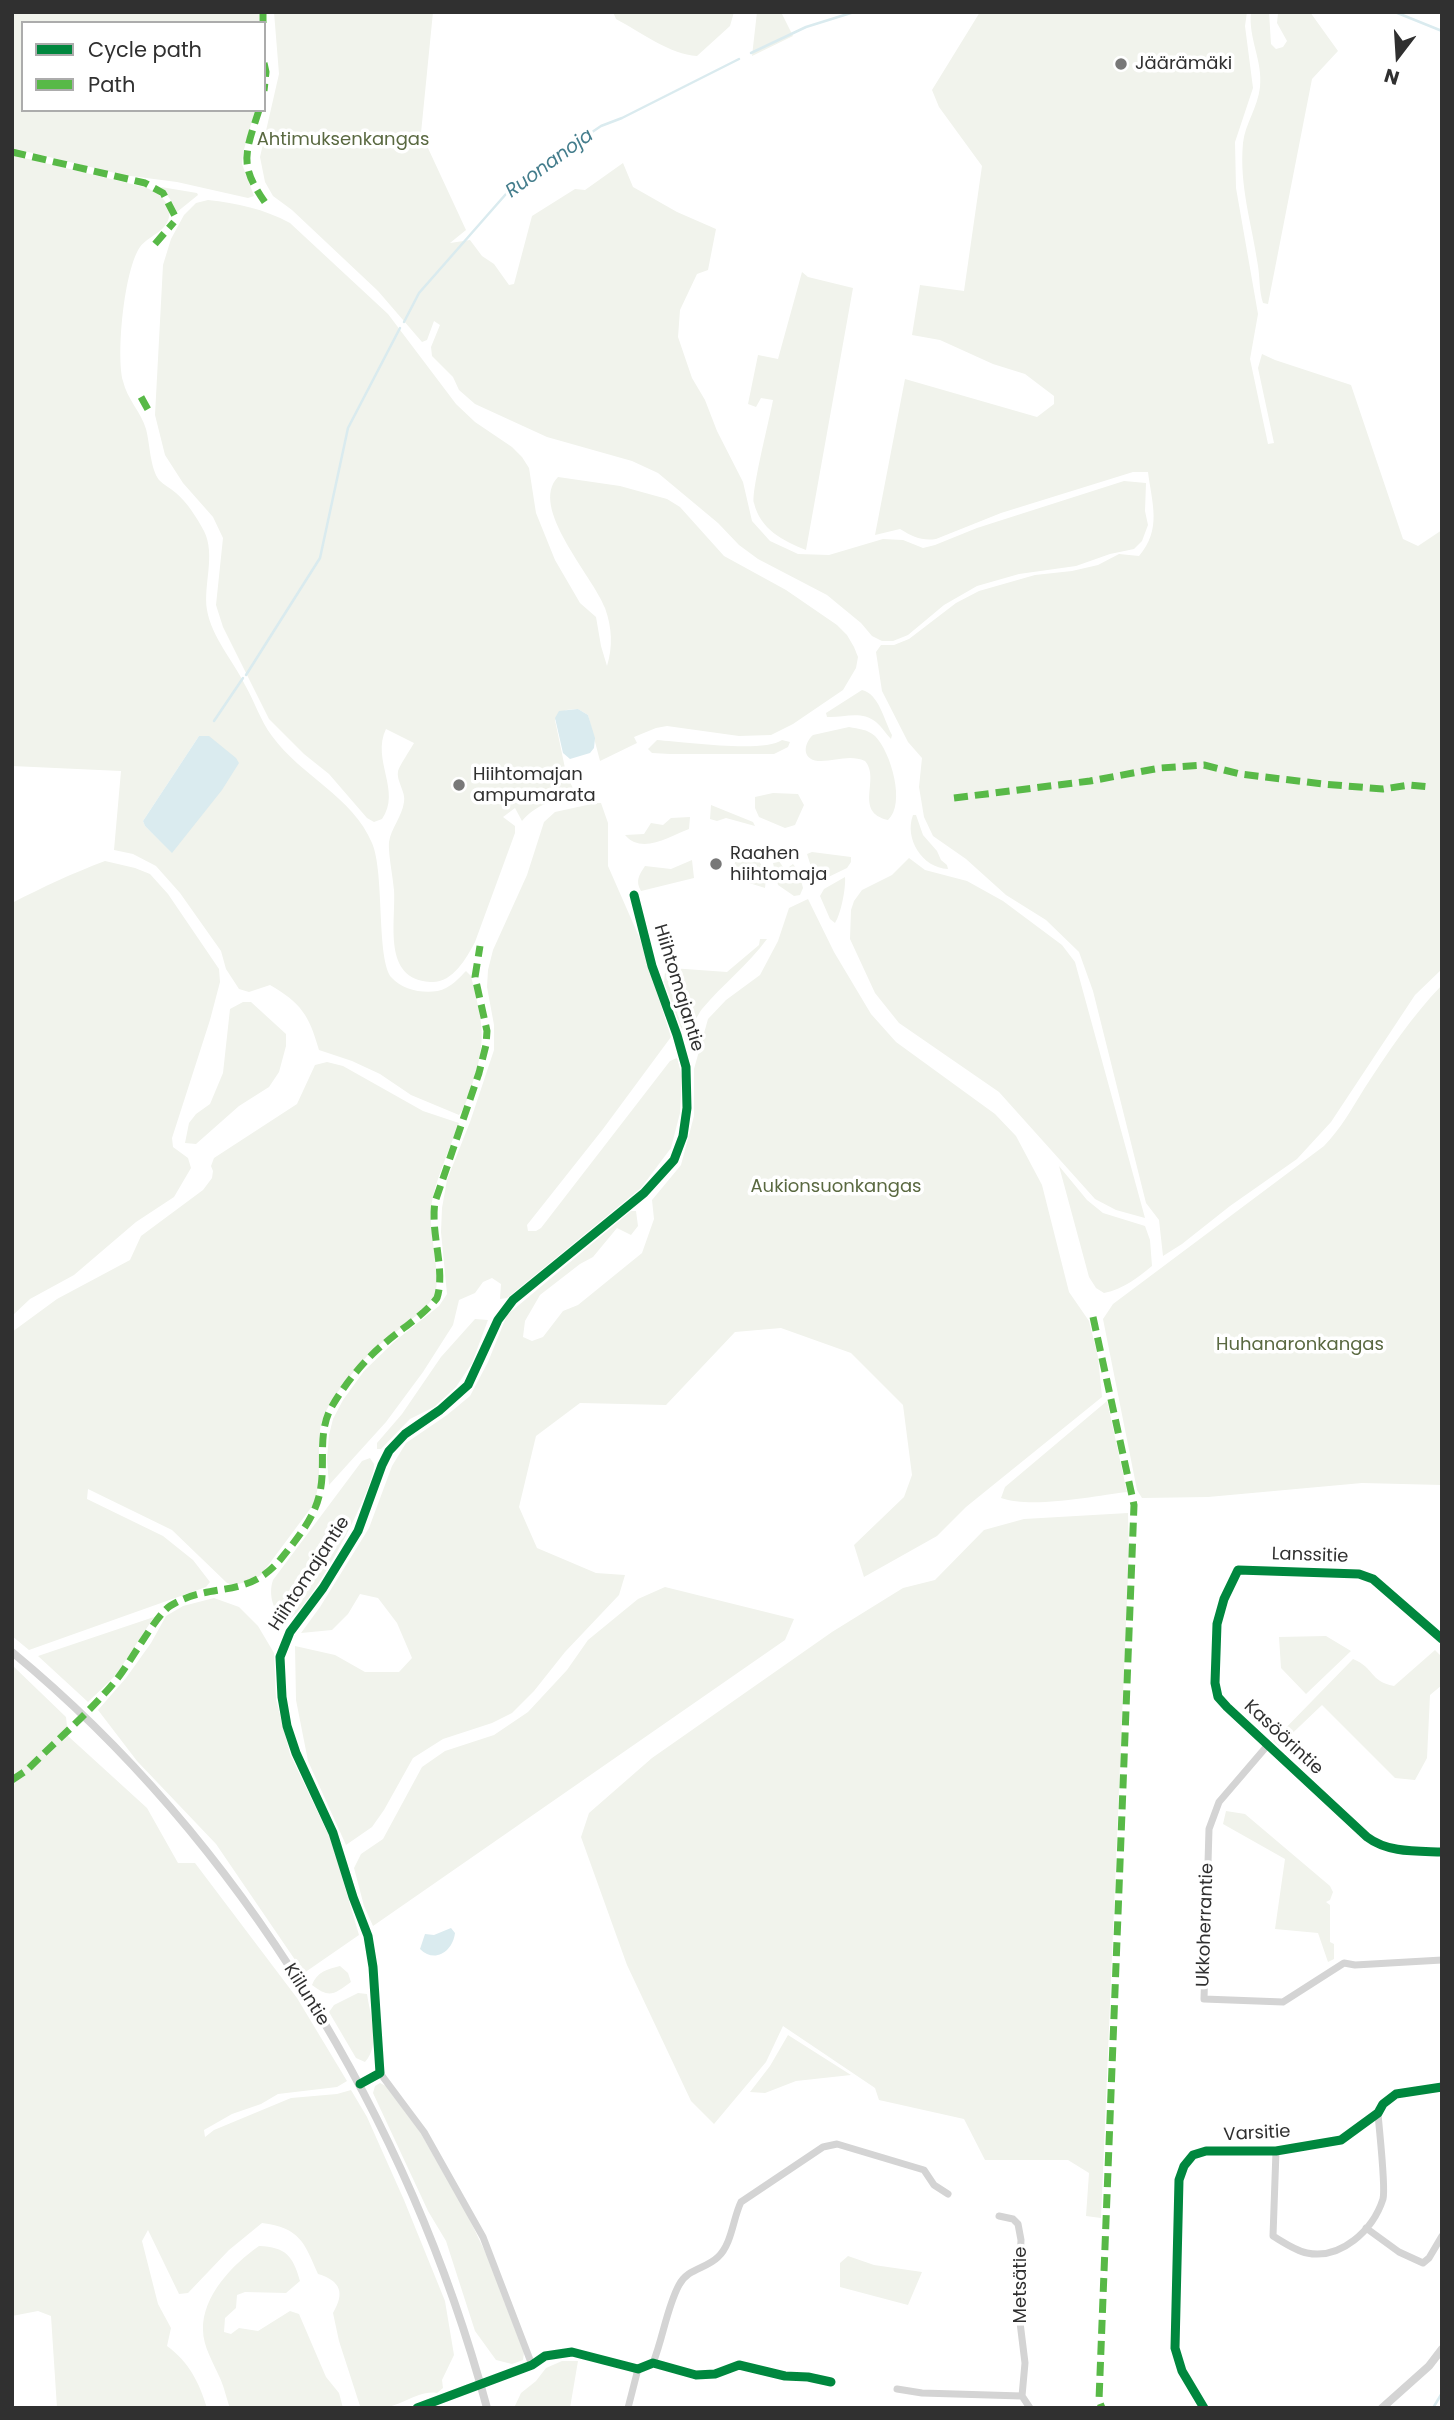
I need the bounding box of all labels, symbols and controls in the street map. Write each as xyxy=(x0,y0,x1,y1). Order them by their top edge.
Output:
legend xyxy=(21,21,266,112)
north arrow xyxy=(1363,21,1433,91)
text: Cycle path xyxy=(88,35,202,64)
place label: Jäärämäki xyxy=(1135,53,1232,75)
marker: Jäärämäki xyxy=(1113,56,1129,72)
text: N xyxy=(1381,62,1403,92)
text: Path xyxy=(88,70,135,99)
water label: Ruonanoja xyxy=(502,125,598,203)
park label: Ahtimuksenkangas xyxy=(257,129,429,151)
place label: Hiihtomajan ampumarata xyxy=(473,764,596,806)
marker: Hiihtomajan ampumarata xyxy=(451,777,467,793)
place label: Raahen hiihtomaja xyxy=(730,843,827,886)
marker: Raahen hiihtomaja xyxy=(708,856,724,872)
street label: Hiihtomajantie xyxy=(648,922,708,1054)
park label: Aukionsuonkangas xyxy=(750,1176,922,1198)
park label: Huhanaronkangas xyxy=(1216,1334,1384,1356)
street label: Hiihtomajantie xyxy=(265,1513,355,1635)
street label: Lanssitie xyxy=(1271,1544,1349,1568)
street label: Kasöörintie xyxy=(1239,1696,1327,1780)
street label: Ukkoherrantie xyxy=(1193,1863,1219,1987)
street label: Kiiluntie xyxy=(278,1960,334,2030)
street label: Varsitie xyxy=(1223,2121,1291,2147)
street label: Metsätie xyxy=(1010,2247,1032,2323)

